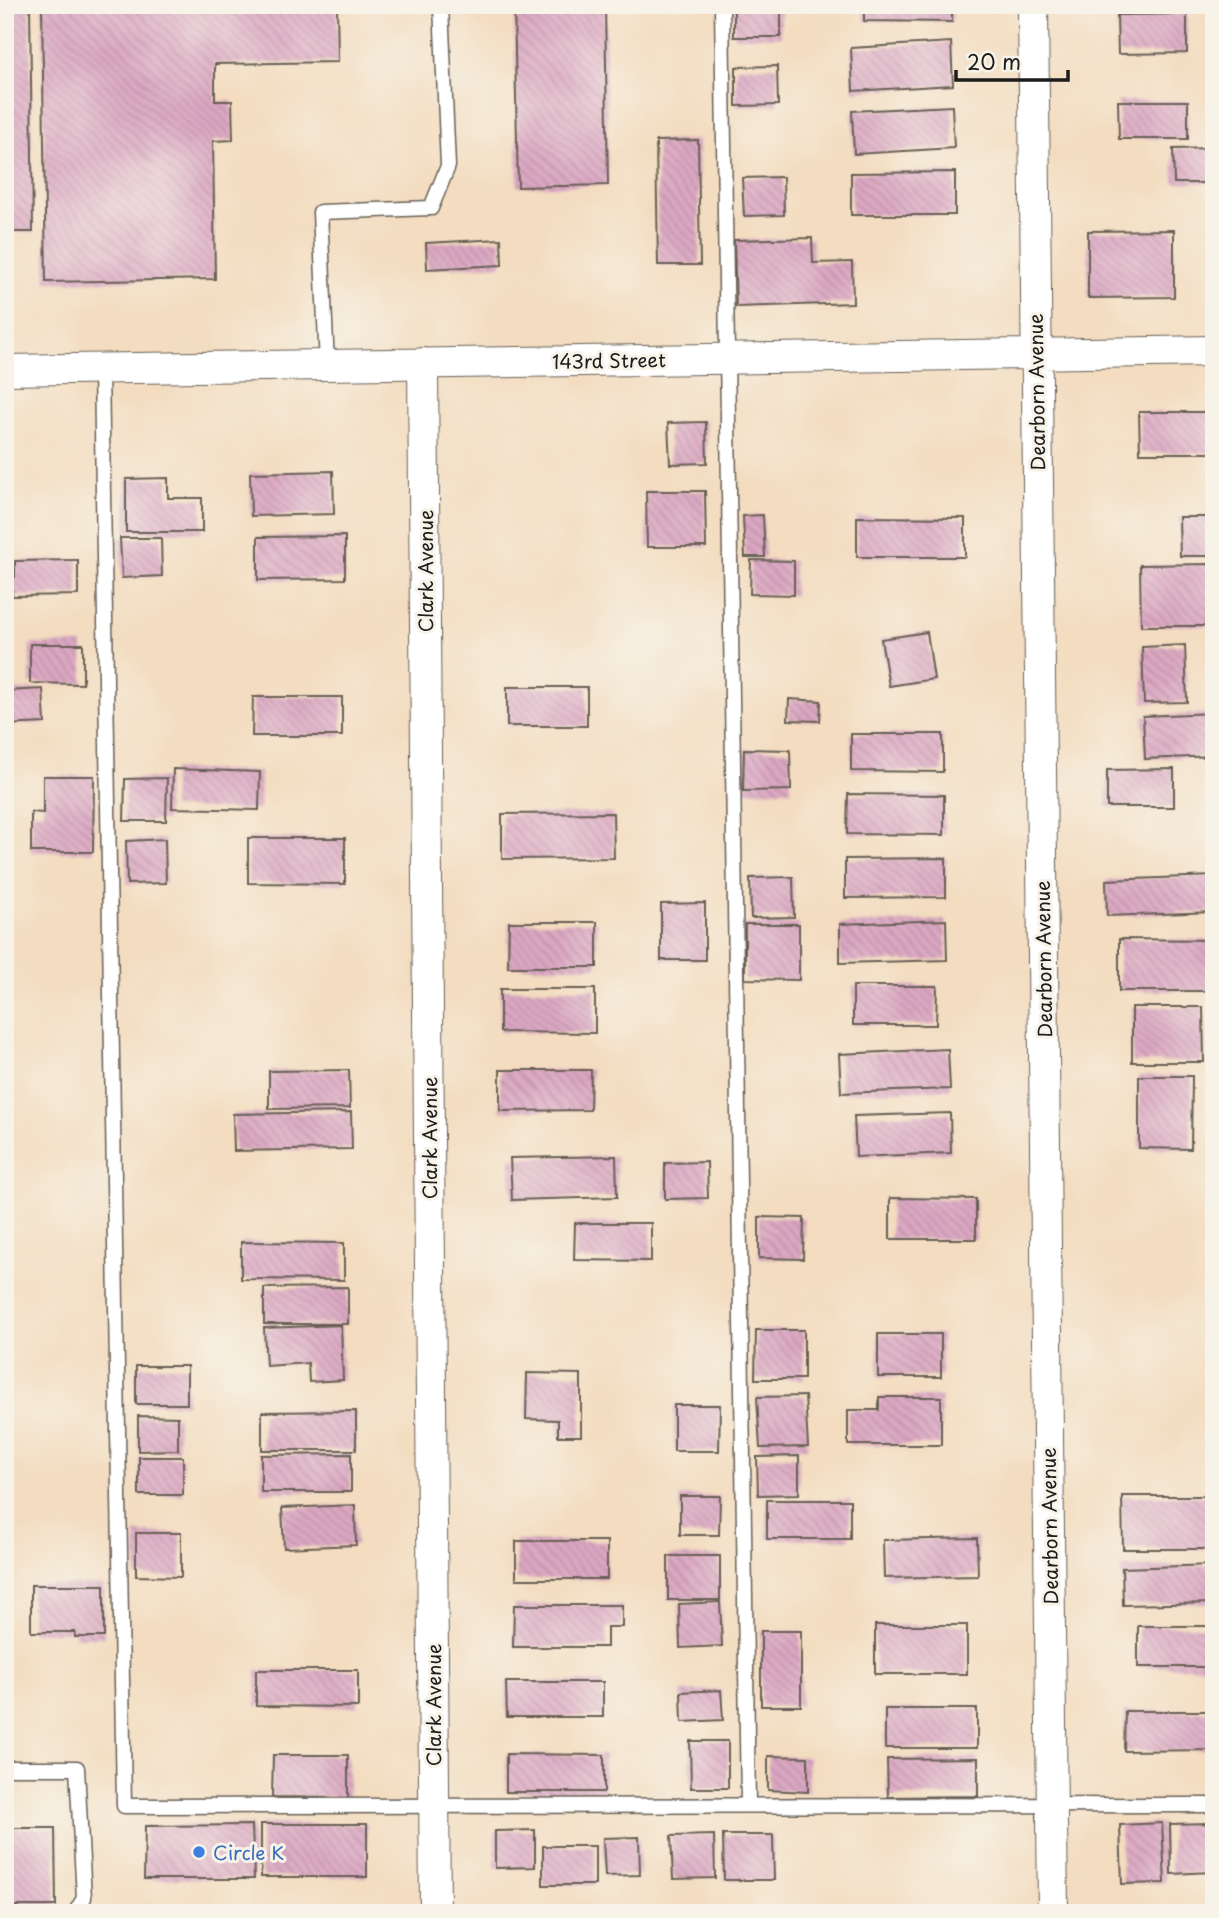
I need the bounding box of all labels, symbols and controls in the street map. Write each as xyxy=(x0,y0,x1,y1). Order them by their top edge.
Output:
scale bar xyxy=(956,38,1068,82)
text: 20 m xyxy=(967,45,1021,77)
street label: Dearborn Avenue xyxy=(1021,313,1051,471)
street label: 143rd Street xyxy=(552,345,666,375)
street label: Clark Avenue xyxy=(411,510,439,632)
street label: Dearborn Avenue xyxy=(1028,880,1058,1038)
street label: Clark Avenue xyxy=(415,1077,443,1199)
street label: Dearborn Avenue xyxy=(1034,1447,1064,1605)
street label: Clark Avenue xyxy=(419,1644,447,1766)
place label: Circle K xyxy=(213,1838,284,1866)
marker: Circle K xyxy=(191,1844,207,1860)

